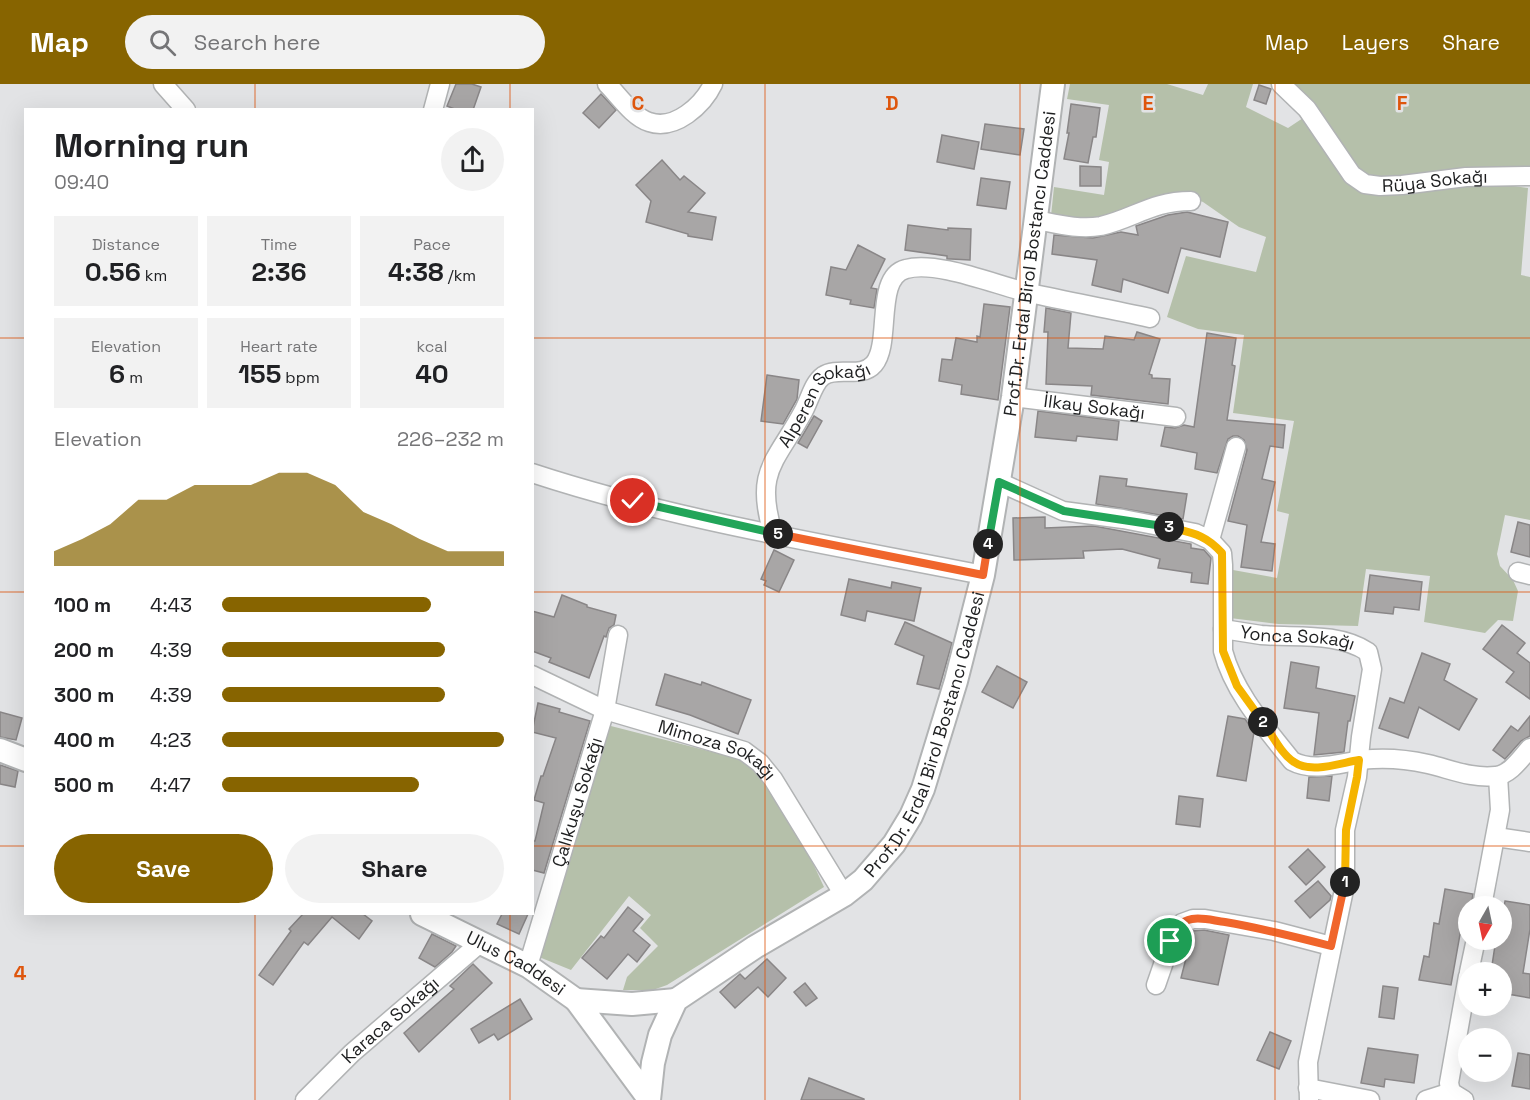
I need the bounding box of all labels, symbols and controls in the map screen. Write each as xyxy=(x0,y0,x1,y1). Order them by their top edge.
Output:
search box xyxy=(125,15,545,69)
text: Map xyxy=(30,24,89,60)
icon: search xyxy=(146,26,179,59)
text: Search here xyxy=(194,28,321,56)
text: Map xyxy=(1265,29,1309,56)
text: Layers xyxy=(1342,29,1409,56)
text: Share xyxy=(1442,29,1500,56)
text: C xyxy=(632,90,645,116)
text: D xyxy=(885,90,899,116)
text: E xyxy=(1142,90,1154,116)
text: F xyxy=(1397,90,1408,116)
street label: Prof.Dr. Erdal Birol Bostancı Caddesi xyxy=(998,110,1060,418)
text: Morning run xyxy=(54,125,249,167)
button: share xyxy=(441,128,504,191)
street label: Rüya Sokağı xyxy=(1381,165,1488,197)
text: 09:40 xyxy=(54,169,109,195)
text: Distance xyxy=(92,234,160,255)
text: Time xyxy=(261,234,297,255)
text: Pace xyxy=(413,234,451,255)
text: 0.56 xyxy=(85,255,141,289)
text: 2:36 xyxy=(251,255,307,289)
text: 4:38 xyxy=(388,255,444,289)
text: km xyxy=(141,265,167,286)
text: /km xyxy=(444,265,476,286)
text: Elevation xyxy=(91,336,161,357)
text: Heart rate xyxy=(240,336,318,357)
text: kcal xyxy=(417,336,447,357)
text: 6 xyxy=(109,357,125,391)
text: 155 xyxy=(238,357,281,391)
text: 40 xyxy=(415,357,449,391)
street label: Alperen Sokağı xyxy=(772,357,874,452)
text: m xyxy=(125,367,143,388)
text: bpm xyxy=(281,367,320,388)
street label: İlkay Sokağı xyxy=(1043,389,1146,424)
text: Elevation xyxy=(54,426,142,452)
text: 226–232 m xyxy=(397,426,504,452)
pin xyxy=(607,475,658,526)
icon: check xyxy=(616,484,649,517)
pin: 3 xyxy=(1154,512,1184,542)
text: 3 xyxy=(1164,516,1174,537)
pin: 5 xyxy=(763,519,793,549)
text: 5 xyxy=(773,523,783,544)
pin: 4 xyxy=(973,529,1003,559)
text: 4 xyxy=(983,533,993,554)
street label: Prof.Dr. Erdal Birol Bostancı Caddesi xyxy=(859,589,989,882)
text: 100 m xyxy=(54,592,111,618)
text: 4:43 xyxy=(150,592,192,618)
street label: Yonca Sokağı xyxy=(1239,620,1358,655)
text: 200 m xyxy=(54,637,114,663)
text: 4:39 xyxy=(150,637,192,663)
text: 300 m xyxy=(54,682,114,708)
text: 4:39 xyxy=(150,682,192,708)
pin: 2 xyxy=(1248,707,1278,737)
text: 2 xyxy=(1258,711,1268,732)
street label: Mimoza Sokağı xyxy=(655,714,781,785)
text: 400 m xyxy=(54,727,115,753)
text: 4:23 xyxy=(150,727,192,753)
street label: Çalıkuşu Sokağı xyxy=(546,734,607,870)
text: 500 m xyxy=(54,772,114,798)
text: 4:47 xyxy=(150,772,191,798)
button: Save xyxy=(54,834,273,903)
button: Share xyxy=(285,834,504,903)
pin: 1 xyxy=(1330,867,1360,897)
text: 1 xyxy=(1341,871,1349,892)
north arrow xyxy=(1458,896,1512,950)
map controls xyxy=(1458,896,1512,1082)
pin xyxy=(1144,915,1195,966)
icon: arrive xyxy=(1153,924,1186,957)
street label: Ulus Caddesi xyxy=(462,925,570,1000)
text: 4 xyxy=(14,960,27,986)
button: + xyxy=(1458,962,1512,1016)
street label: Karaca Sokağı xyxy=(336,971,444,1068)
button: − xyxy=(1458,1028,1512,1082)

